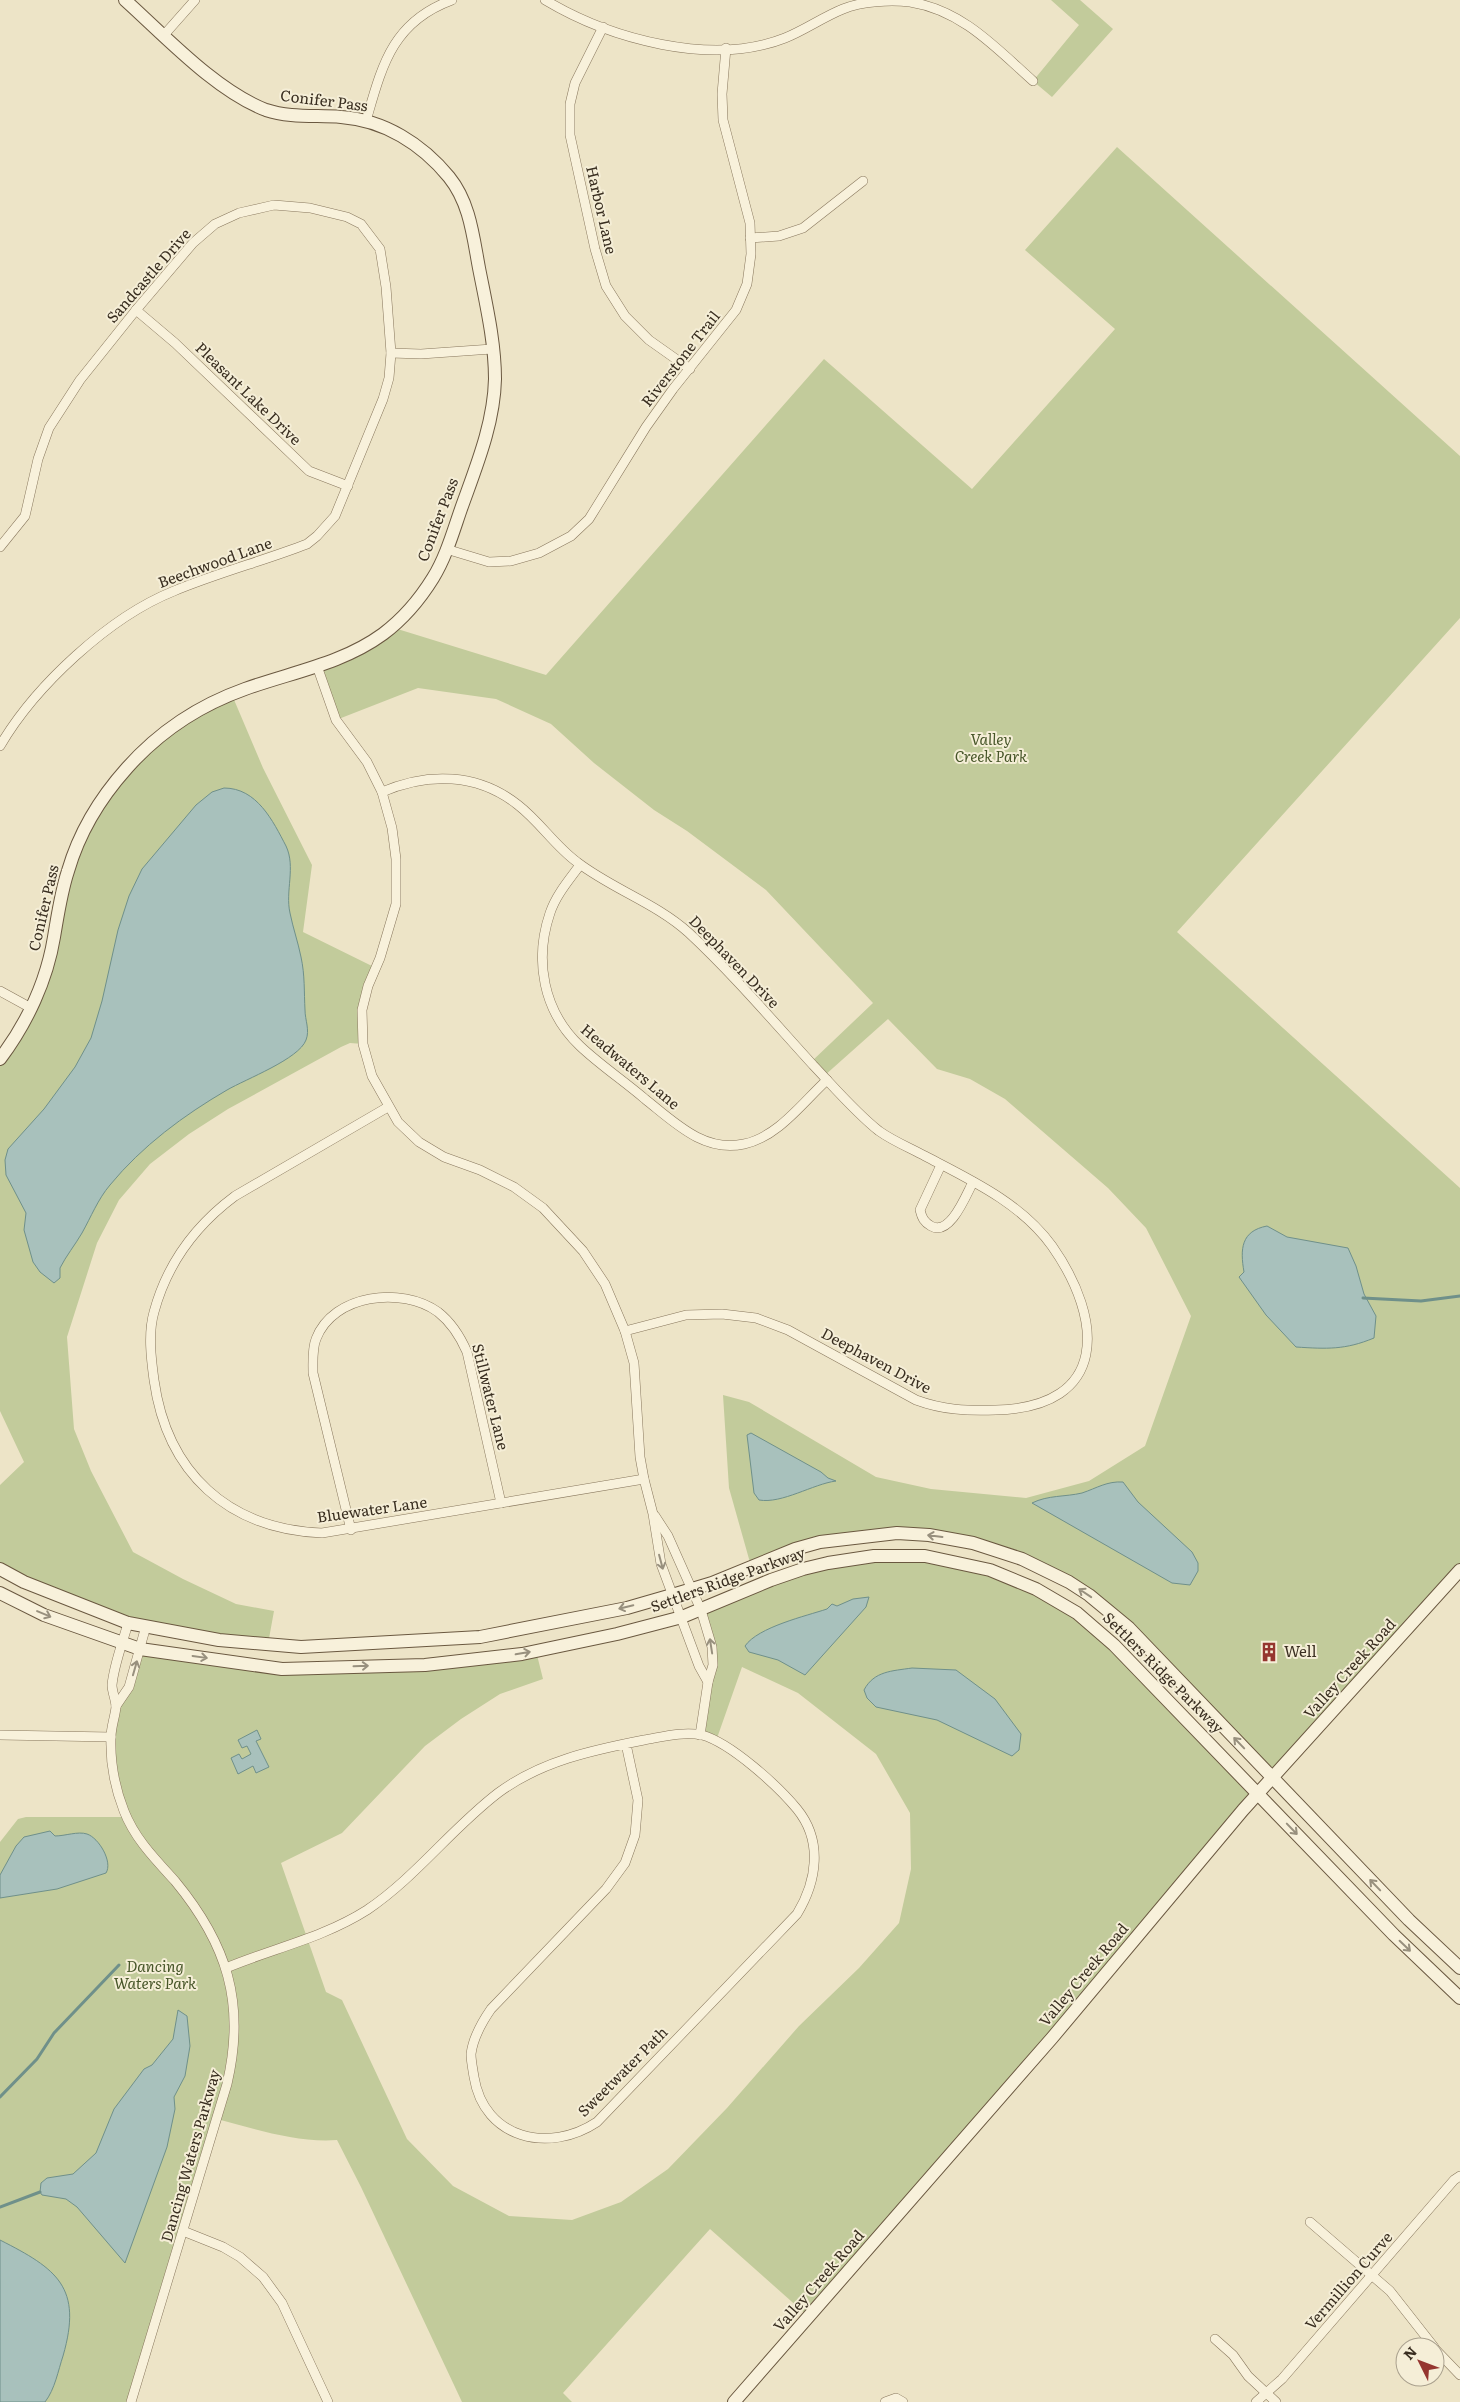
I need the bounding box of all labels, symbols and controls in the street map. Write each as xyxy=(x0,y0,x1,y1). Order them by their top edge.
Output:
street label: Conifer Pass xyxy=(279,83,369,116)
street label: Harbor Lane xyxy=(581,163,624,256)
street label: Sandcastle Drive xyxy=(100,222,196,327)
street label: Riverstone Trail xyxy=(635,305,725,411)
street label: Pleasant Lake Drive xyxy=(191,336,307,450)
street label: Conifer Pass xyxy=(410,474,463,565)
street label: Beechwood Lane xyxy=(154,530,275,593)
park label: Valley Creek Park xyxy=(955,727,1028,767)
street label: Conifer Pass xyxy=(21,862,64,953)
street label: Deephaven Drive xyxy=(684,909,786,1013)
street label: Headwaters Lane xyxy=(576,1017,686,1114)
street label: Deephaven Drive xyxy=(818,1321,936,1399)
street label: Stillwater Lane xyxy=(467,1341,516,1452)
street label: Bluewater Lane xyxy=(315,1489,429,1528)
one-way arrow xyxy=(927,1531,943,1541)
street label: Settlers Ridge Parkway xyxy=(647,1540,808,1617)
one-way arrow xyxy=(657,1554,666,1570)
one-way arrow xyxy=(1079,1588,1093,1598)
one-way arrow xyxy=(619,1603,635,1612)
street label: Settlers Ridge Parkway xyxy=(1098,1606,1230,1738)
one-way arrow xyxy=(36,1610,51,1620)
street label: Valley Creek Road xyxy=(1297,1613,1400,1723)
one-way arrow xyxy=(706,1638,716,1654)
place label: Well xyxy=(1284,1639,1317,1662)
building icon: Well xyxy=(1258,1641,1280,1663)
one-way arrow xyxy=(515,1648,531,1658)
one-way arrow xyxy=(191,1652,207,1662)
one-way arrow xyxy=(131,1660,140,1676)
one-way arrow xyxy=(353,1662,369,1671)
one-way arrow xyxy=(1233,1736,1245,1749)
one-way arrow xyxy=(1286,1823,1298,1835)
one-way arrow xyxy=(1369,1879,1382,1891)
street label: Valley Creek Road xyxy=(1033,1917,1133,2031)
one-way arrow xyxy=(1399,1940,1411,1952)
park label: Dancing Waters Park xyxy=(114,1954,197,1994)
street label: Sweetwater Path xyxy=(572,2021,672,2121)
street label: Dancing Waters Parkway xyxy=(154,2066,225,2245)
street label: Valley Creek Road xyxy=(767,2224,869,2336)
street label: Vermillion Curve xyxy=(1299,2226,1397,2334)
north arrow xyxy=(1395,2337,1445,2387)
text: N xyxy=(1398,2341,1421,2364)

